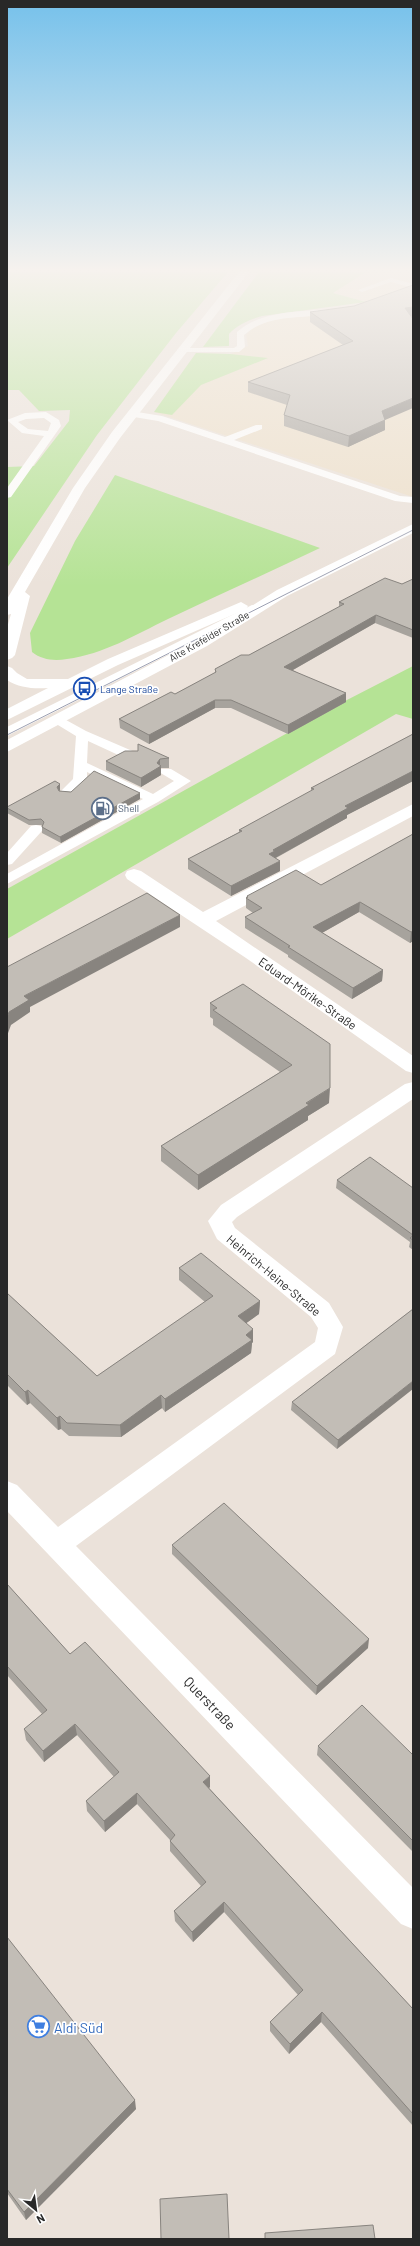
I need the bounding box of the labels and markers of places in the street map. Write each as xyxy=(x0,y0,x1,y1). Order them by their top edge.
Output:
bus stop icon: Lange Straße xyxy=(72,676,98,702)
place label: Lange Straße xyxy=(100,683,158,695)
fuel station icon: Shell xyxy=(89,795,115,821)
place label: Shell xyxy=(118,802,139,814)
supermarket icon: Aldi Süd xyxy=(26,2014,52,2040)
place label: Aldi Süd xyxy=(54,2019,103,2036)

